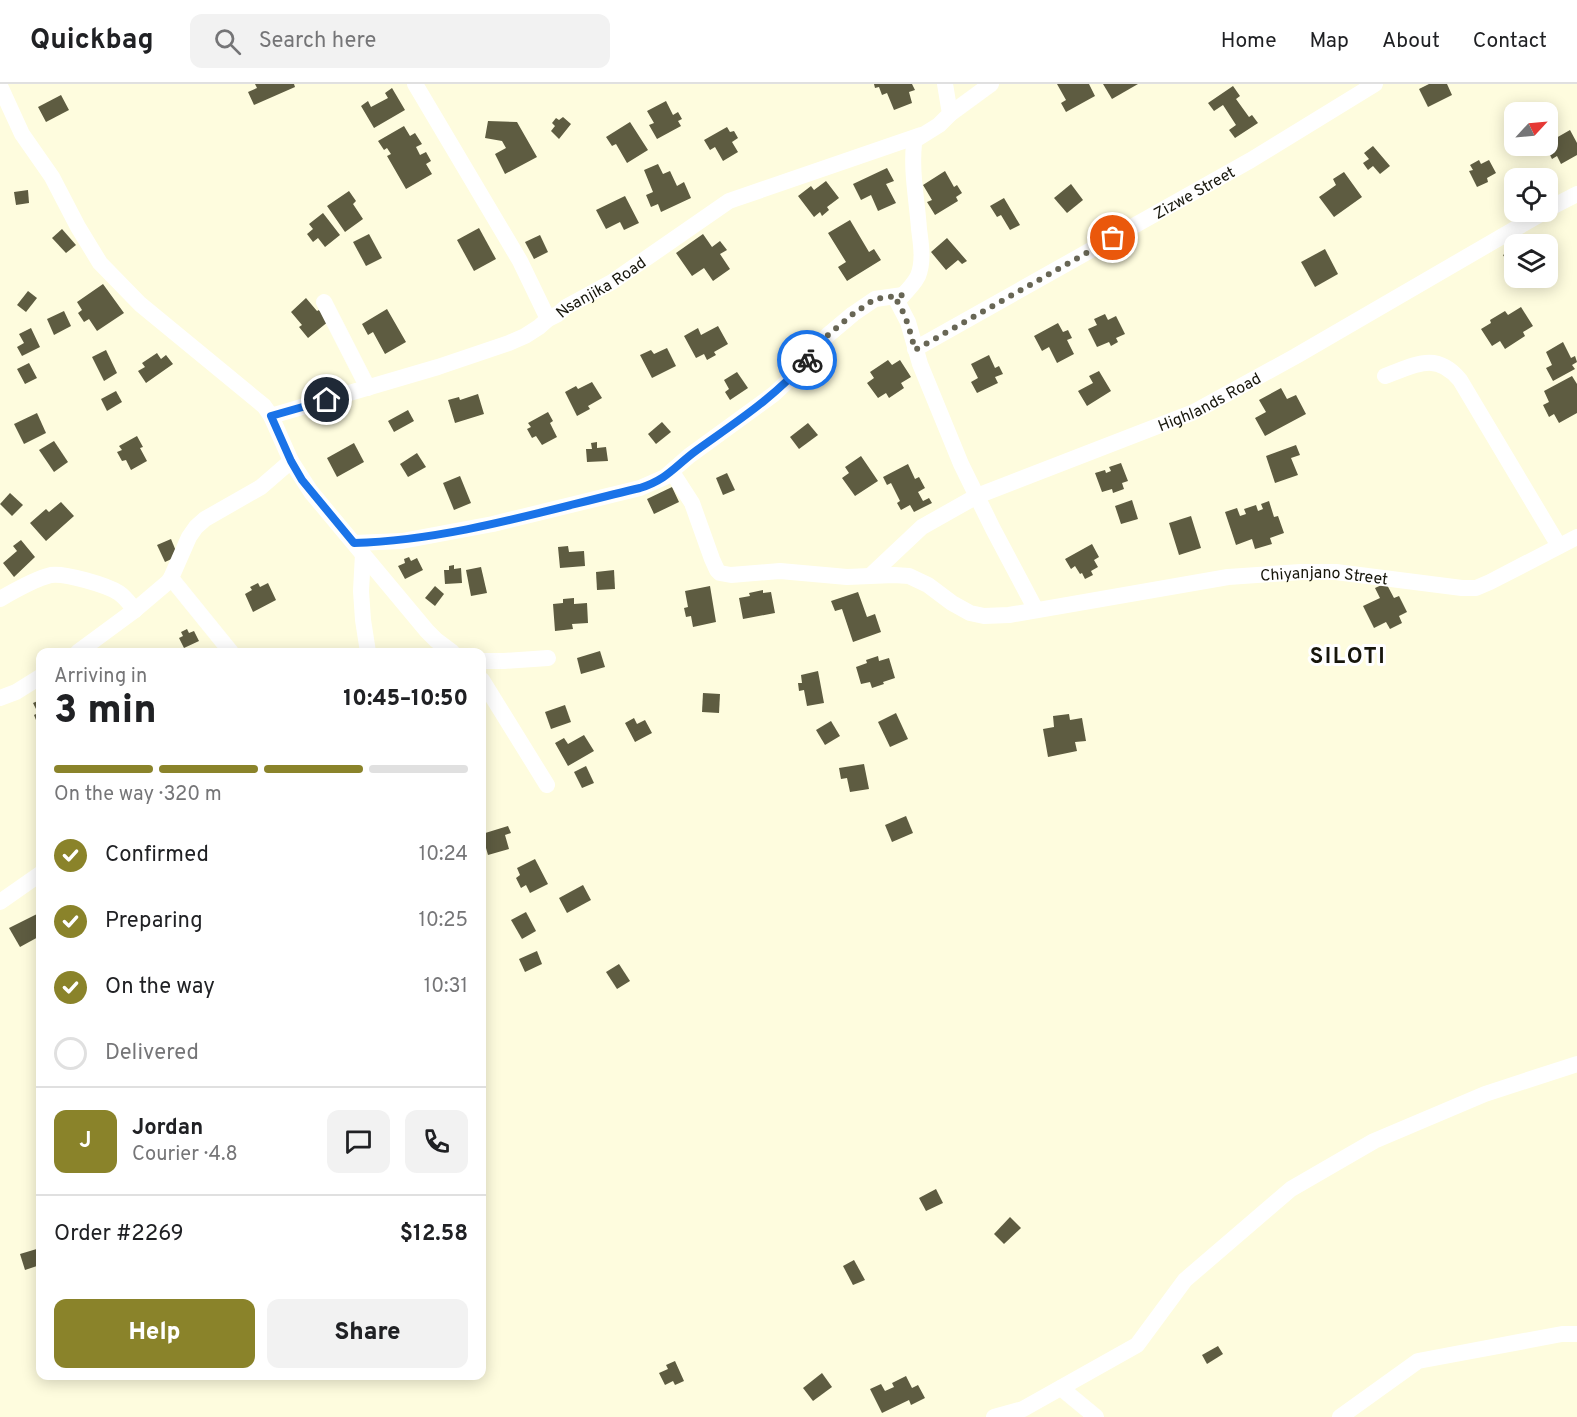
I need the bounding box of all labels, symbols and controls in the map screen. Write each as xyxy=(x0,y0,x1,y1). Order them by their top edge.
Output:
search box xyxy=(190,14,610,68)
text: Quickbag xyxy=(30,23,154,59)
icon: search xyxy=(211,25,244,58)
text: Search here xyxy=(259,28,376,55)
text: Home xyxy=(1221,28,1277,55)
text: Map xyxy=(1310,28,1349,55)
text: About xyxy=(1382,28,1440,55)
text: Contact xyxy=(1473,28,1547,55)
north arrow xyxy=(1504,102,1558,156)
map controls xyxy=(1504,102,1558,288)
street label: Zizwe Street xyxy=(1151,163,1239,225)
button: locate xyxy=(1504,168,1558,222)
pin xyxy=(1087,212,1138,263)
icon: bag xyxy=(1096,221,1129,254)
button: layers xyxy=(1504,234,1558,288)
street label: Nsanjika Road xyxy=(552,253,651,323)
courier xyxy=(777,330,837,390)
icon: bike xyxy=(791,344,824,377)
street label: Highlands Road xyxy=(1155,369,1265,437)
pin xyxy=(301,374,352,425)
icon: home xyxy=(310,383,343,416)
street label: Chiyanjano Street xyxy=(1260,564,1389,591)
district label: SILOTI xyxy=(1310,644,1386,671)
text: Arriving in xyxy=(54,664,147,690)
text: 10:45–10:50 xyxy=(343,686,468,713)
text: 3 min xyxy=(54,688,157,737)
text: On the way · 320 m xyxy=(54,782,222,808)
icon: check xyxy=(54,839,87,872)
text: Confirmed xyxy=(105,842,209,869)
text: 10:24 xyxy=(419,842,468,868)
icon: check xyxy=(54,905,87,938)
text: Preparing xyxy=(105,908,203,935)
text: 10:25 xyxy=(419,908,468,934)
icon: check xyxy=(54,971,87,1004)
text: On the way xyxy=(105,974,215,1001)
text: 10:31 xyxy=(424,974,468,1000)
text: Delivered xyxy=(105,1040,199,1067)
button: chat xyxy=(327,1110,390,1173)
button: phone xyxy=(405,1110,468,1173)
text: Jordan xyxy=(132,1115,203,1142)
text: J xyxy=(79,1128,92,1155)
text: Courier · 4.8 xyxy=(132,1142,238,1168)
text: Order #2269 xyxy=(54,1221,184,1248)
text: $12.58 xyxy=(400,1221,468,1248)
button: Help xyxy=(54,1299,255,1368)
button: Share xyxy=(267,1299,468,1368)

